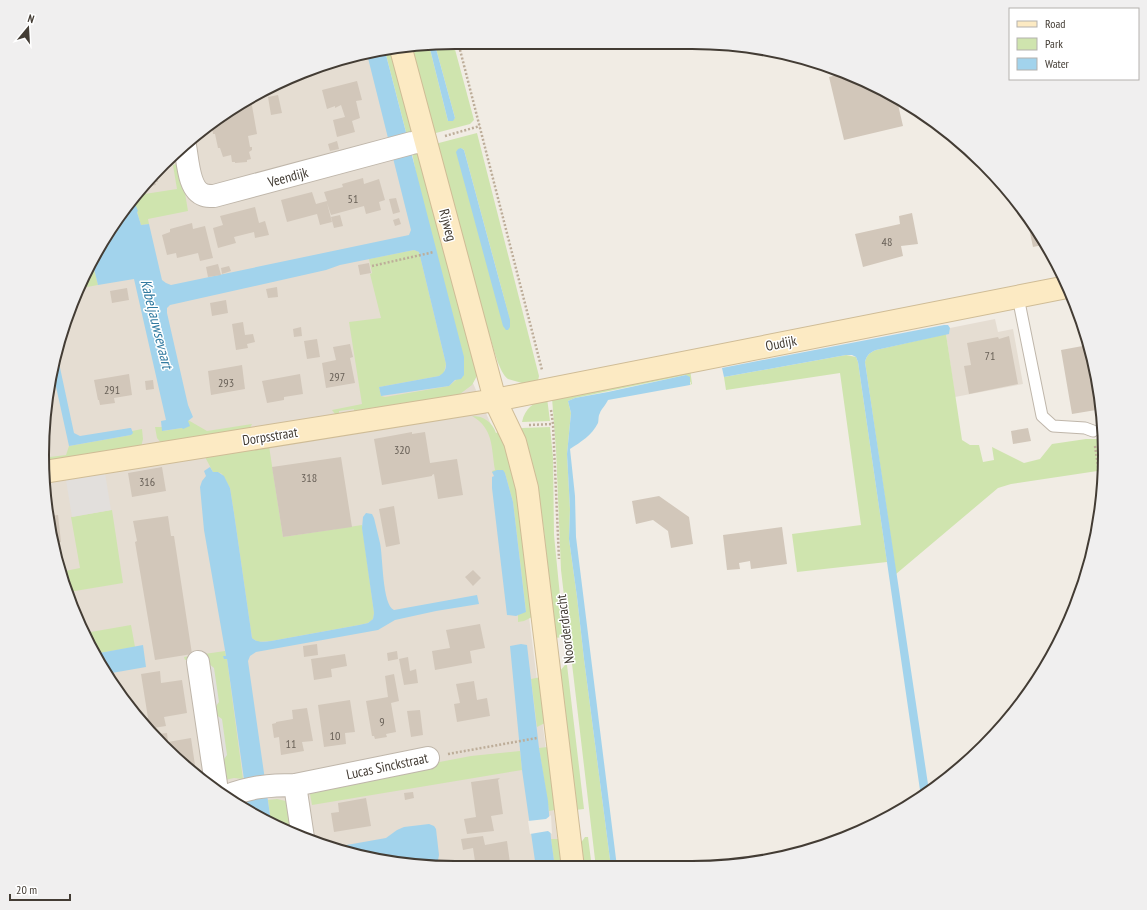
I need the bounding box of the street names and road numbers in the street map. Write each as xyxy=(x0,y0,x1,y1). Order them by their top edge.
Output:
street label: Veendijk xyxy=(265,163,311,191)
street label: Rijweg xyxy=(435,207,461,243)
street label: Oudijk xyxy=(764,331,799,355)
street label: Dorpsstraat xyxy=(241,423,299,449)
street label: Noorderdracht xyxy=(552,593,578,665)
street label: Lucas Sinckstraat xyxy=(345,749,430,783)

